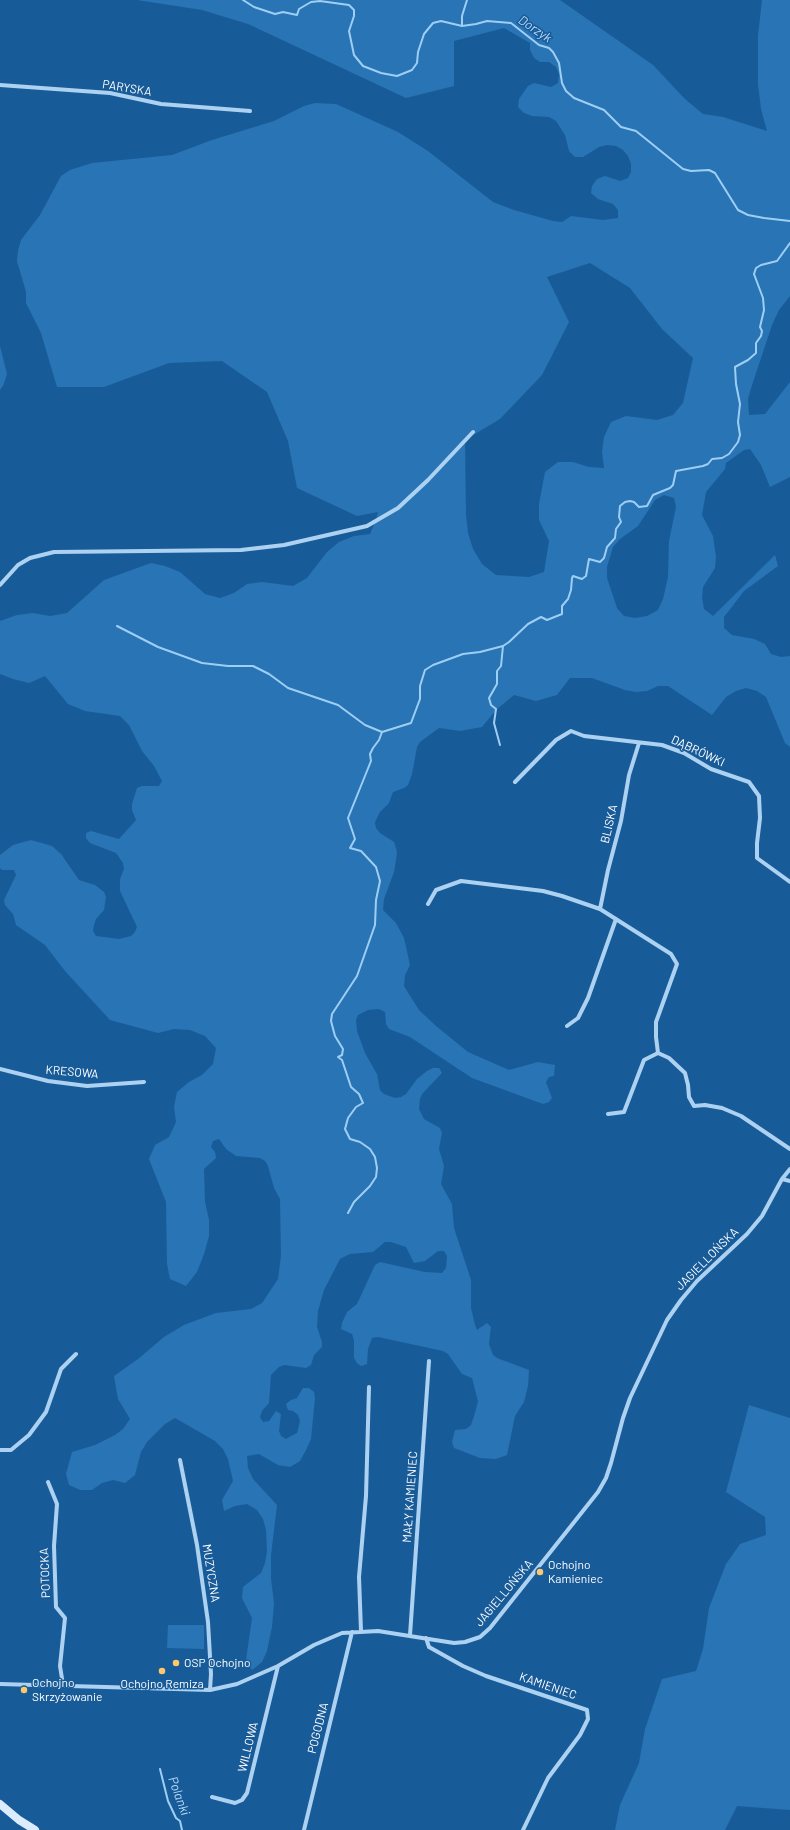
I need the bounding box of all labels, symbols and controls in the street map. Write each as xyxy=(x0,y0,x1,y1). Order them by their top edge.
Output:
water label: Dorzyk xyxy=(515,12,555,46)
street label: PARYSKA xyxy=(101,77,153,99)
street label: DĄBRÓWKI xyxy=(669,732,727,770)
street label: BLISKA xyxy=(598,803,620,845)
street label: KRESOWA xyxy=(45,1063,99,1081)
street label: JAGIELLOŃSKA xyxy=(673,1225,741,1293)
street label: MAŁY KAMIENIEC xyxy=(400,1451,420,1543)
street label: MUZYCZNA xyxy=(199,1543,223,1603)
street label: POTOCKA xyxy=(37,1548,53,1598)
street label: JAGIELLOŃSKA xyxy=(472,1557,536,1629)
place label: Ochojno Kamieniec xyxy=(548,1558,603,1586)
marker: Ochojno Kamieniec xyxy=(535,1567,545,1577)
place label: OSP Ochojno xyxy=(184,1656,250,1670)
marker: OSP Ochojno xyxy=(171,1658,181,1668)
marker: Ochojno Remiza xyxy=(157,1666,167,1676)
street label: KAMIENIEC xyxy=(517,1669,579,1703)
place label: Ochojno Skrzyżowanie xyxy=(32,1676,103,1704)
place label: Ochojno Remiza xyxy=(120,1677,204,1691)
marker: Ochojno Skrzyżowanie xyxy=(19,1685,29,1695)
street label: POGODNA xyxy=(305,1701,331,1755)
street label: WILLOWA xyxy=(235,1720,261,1774)
water label: Polanki xyxy=(165,1774,193,1818)

